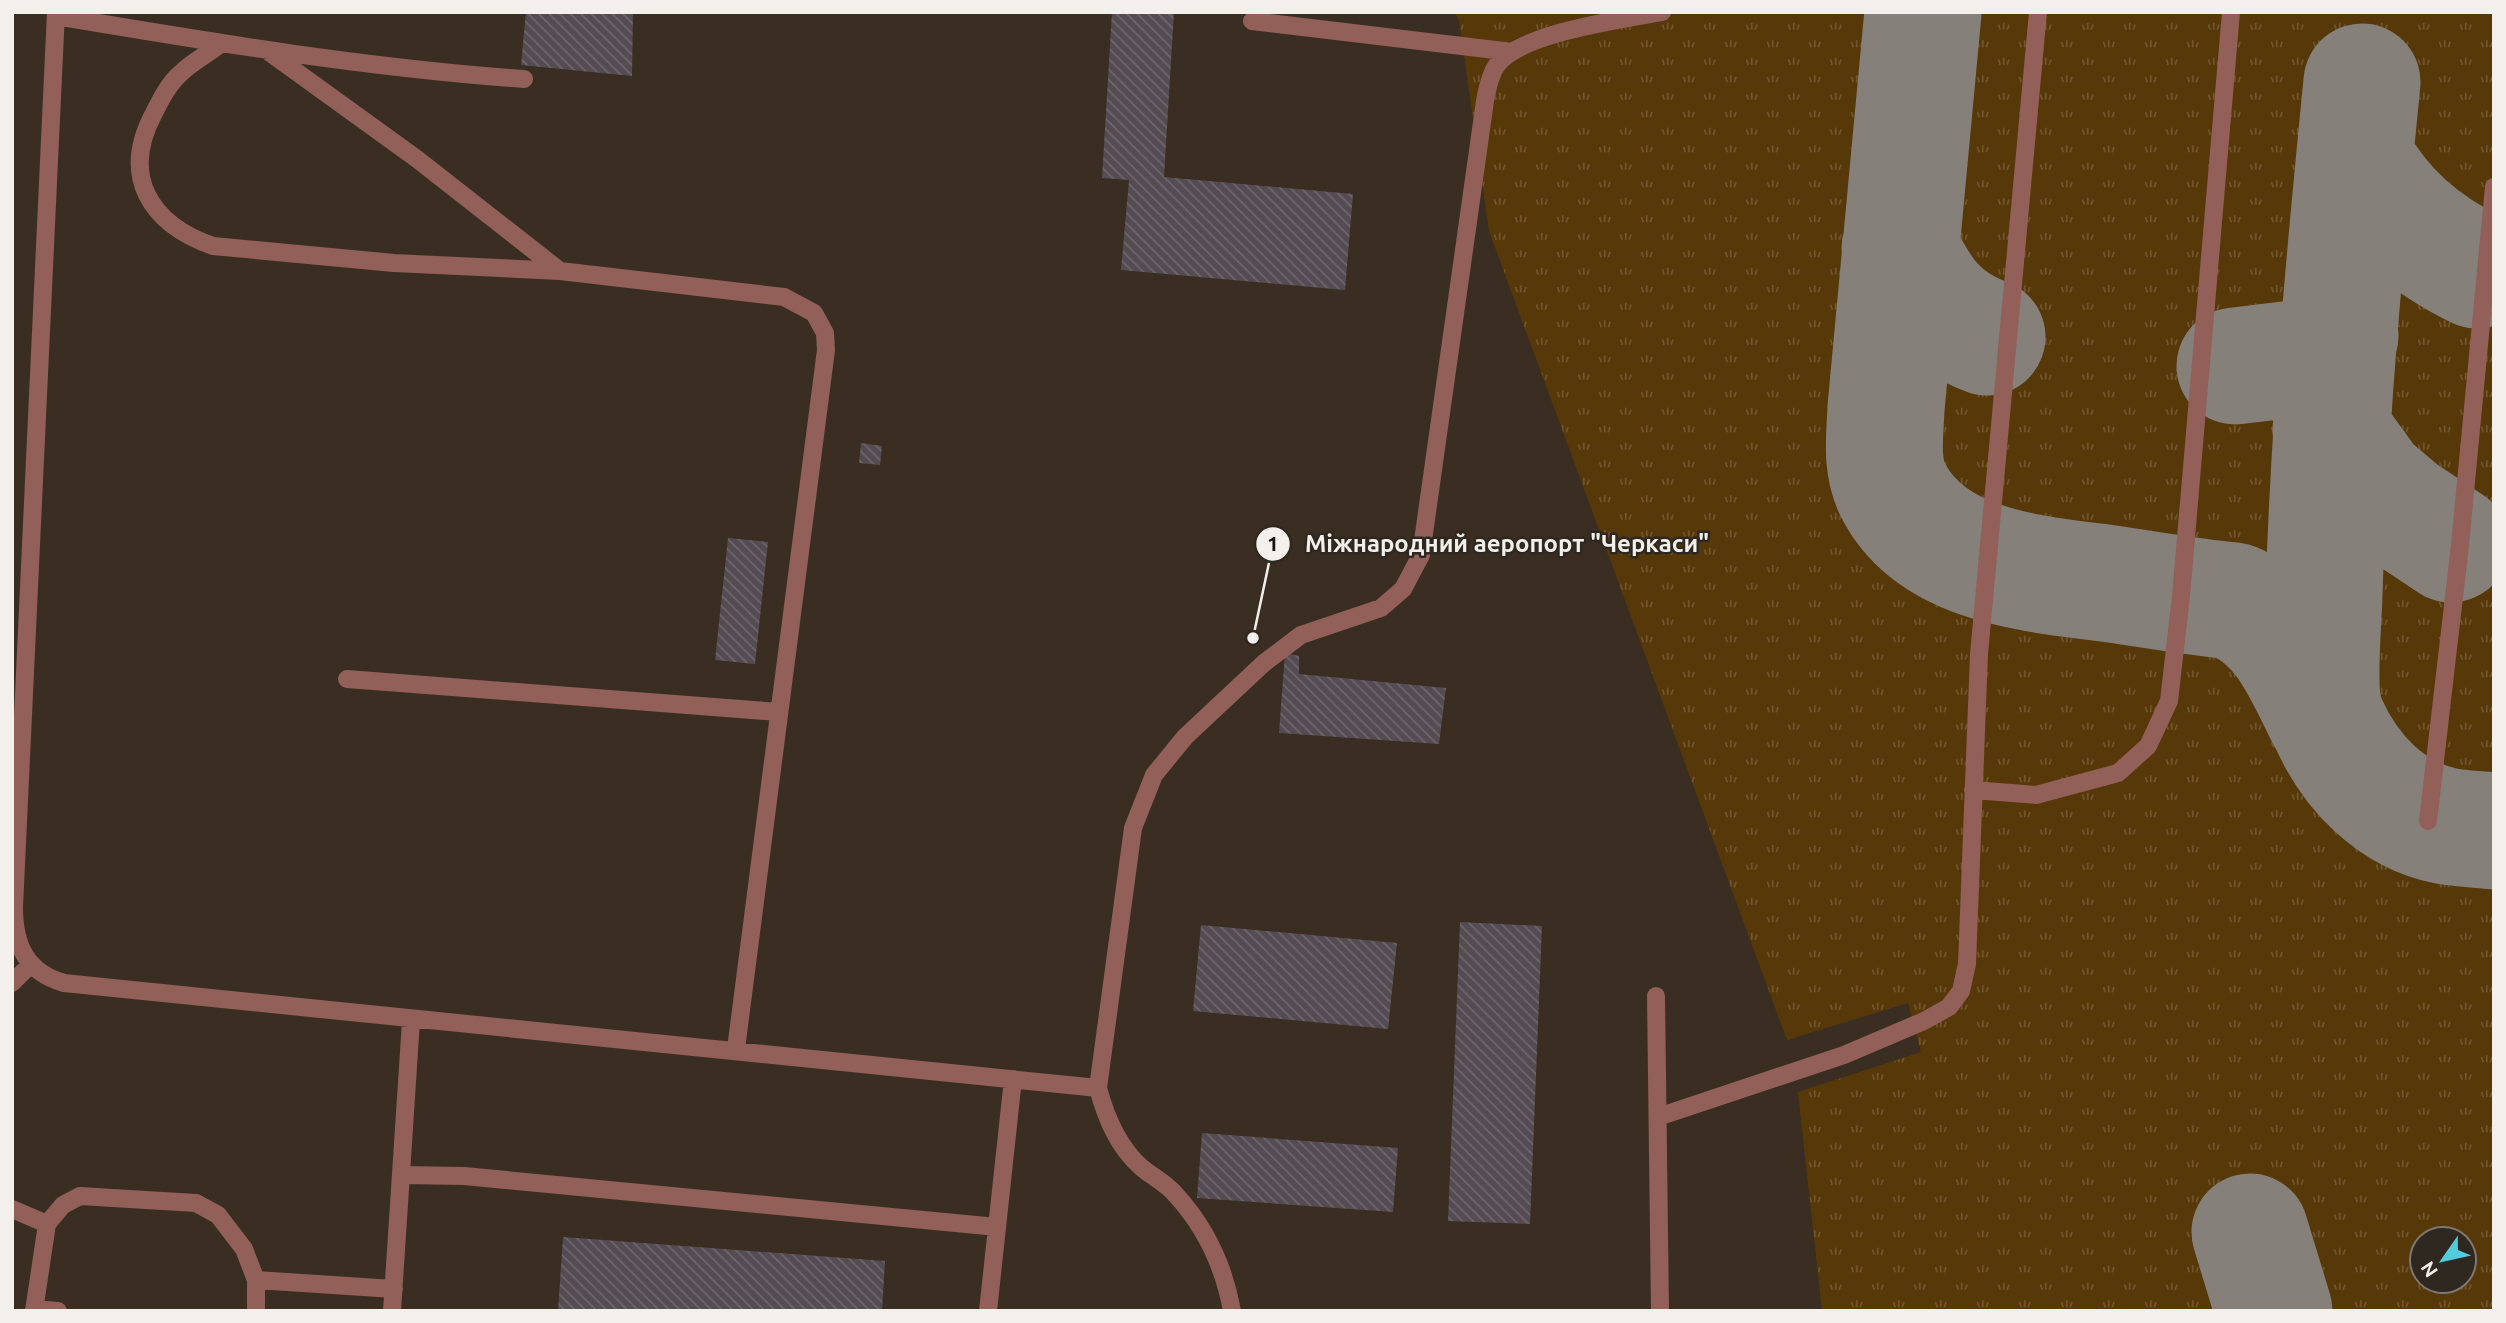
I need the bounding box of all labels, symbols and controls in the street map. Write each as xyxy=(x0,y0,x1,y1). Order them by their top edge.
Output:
callout: Міжнародний аеропорт "Черкаси" xyxy=(1256,521,1723,566)
text: Міжнародний аеропорт "Черкаси" xyxy=(1305,530,1709,557)
text: 1 xyxy=(1267,531,1279,555)
north arrow xyxy=(2408,1225,2478,1295)
text: N xyxy=(2416,1257,2442,1282)

